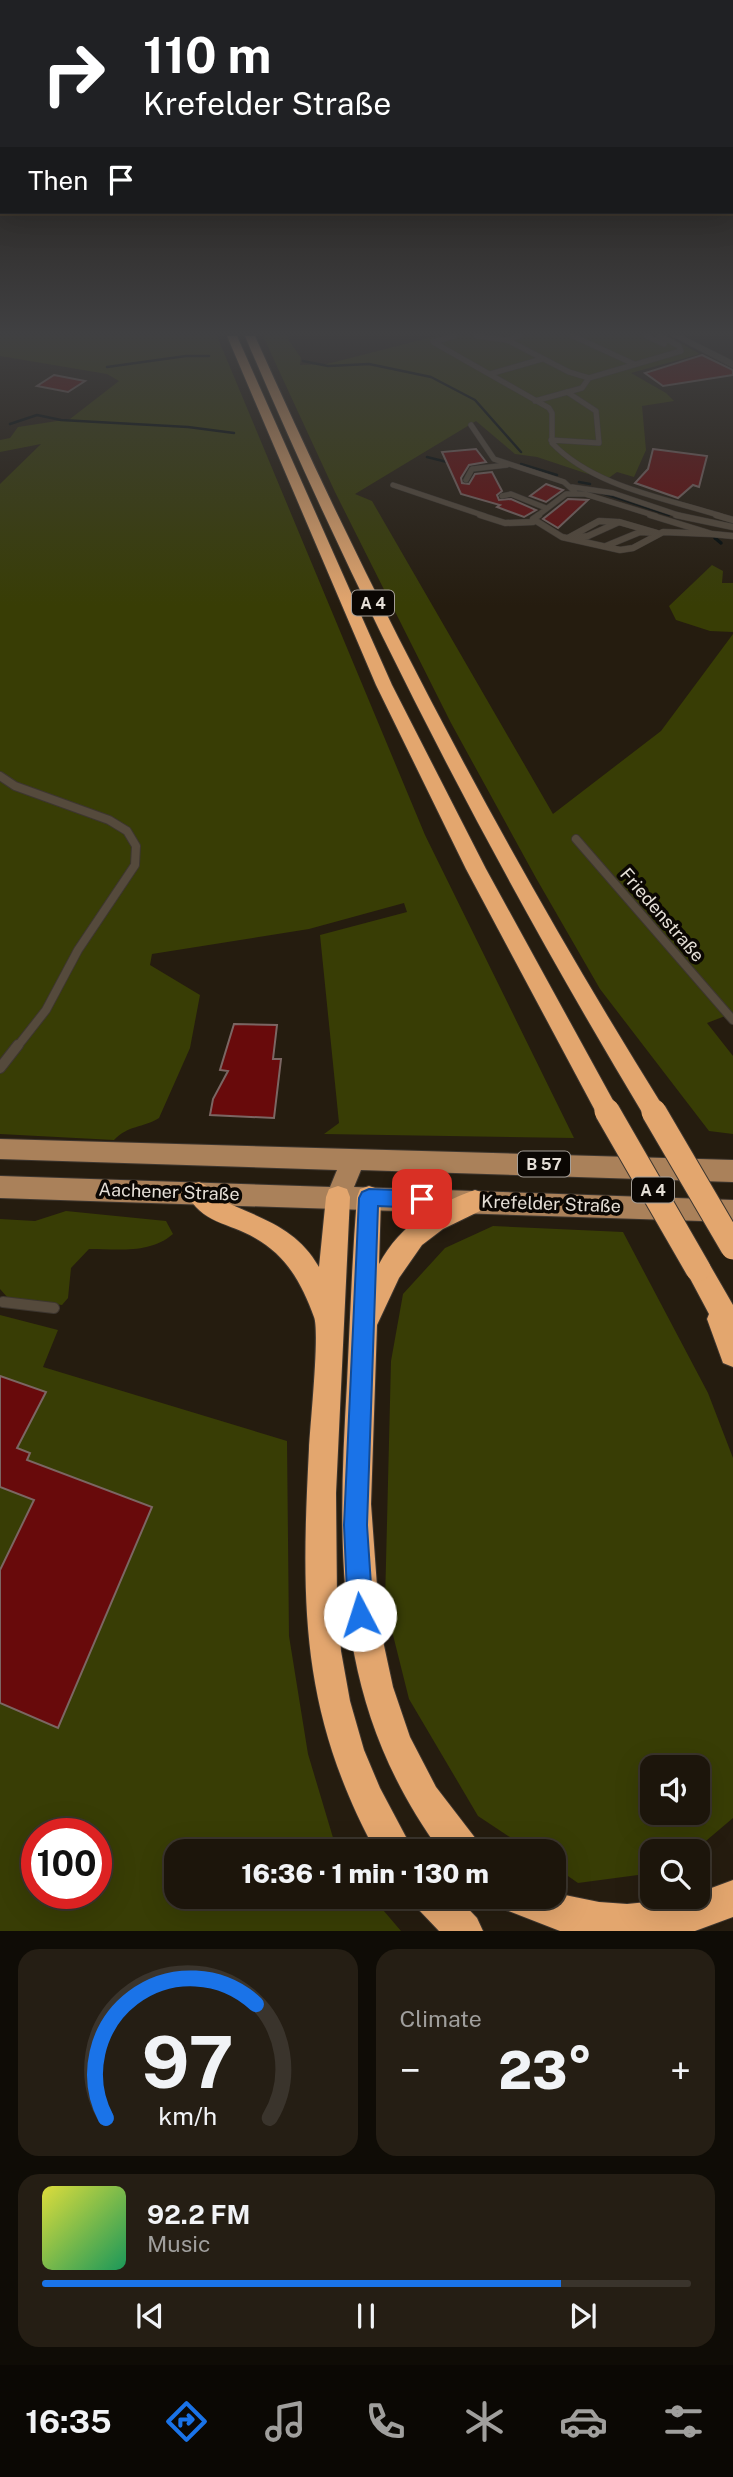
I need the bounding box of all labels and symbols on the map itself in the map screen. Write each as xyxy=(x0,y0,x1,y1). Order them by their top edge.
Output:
road number: A 4 xyxy=(352,590,394,616)
street label: Friedenstraße xyxy=(616,864,709,966)
road number: B 57 xyxy=(518,1152,570,1176)
pin xyxy=(392,1169,452,1229)
road number: A 4 xyxy=(632,1178,674,1202)
street label: Aachener Straße xyxy=(98,1179,240,1204)
street label: Krefelder Straße xyxy=(481,1191,621,1216)
position arrow xyxy=(323,1578,397,1652)
speed limit sign: 100 xyxy=(21,1818,112,1909)

